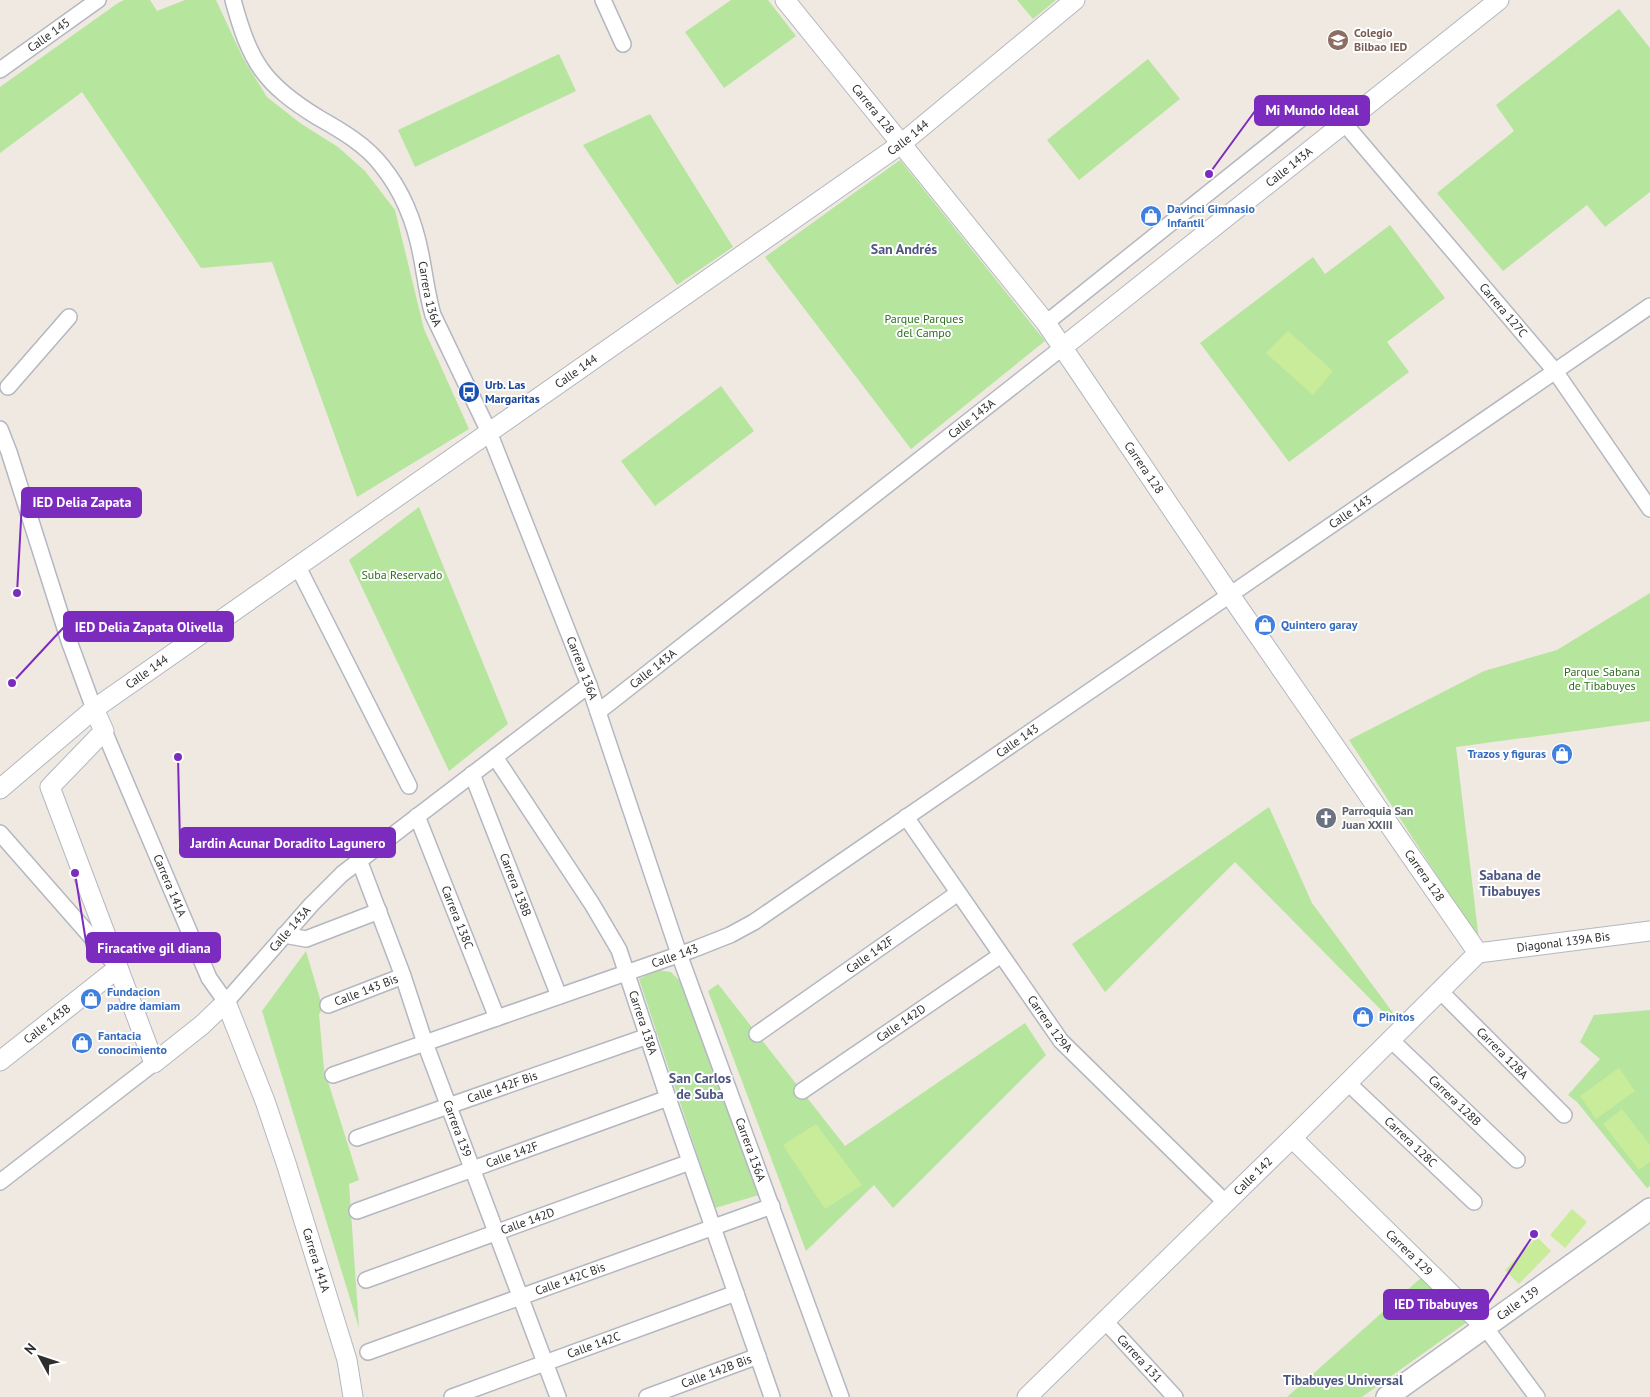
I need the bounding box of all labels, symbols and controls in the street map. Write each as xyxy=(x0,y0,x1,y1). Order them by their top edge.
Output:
street label: Calle 145 xyxy=(24,14,73,55)
place label: Colegio Bilbao IED xyxy=(1354,25,1407,54)
school or university icon: Colegio Bilbao IED xyxy=(1326,28,1350,52)
street label: Carrera 128 xyxy=(849,81,898,137)
callout: Mi Mundo Ideal xyxy=(1255,96,1369,125)
text: Mi Mundo Ideal xyxy=(1265,101,1359,119)
street label: Calle 144 xyxy=(884,116,932,158)
street label: Calle 143A xyxy=(1262,143,1315,190)
place label: Davinci Gimnasio Infantil xyxy=(1167,201,1255,230)
shop icon: Davinci Gimnasio Infantil xyxy=(1139,204,1163,228)
district label: San Andrés xyxy=(871,240,937,258)
street label: Carrera 136A xyxy=(415,260,445,329)
street label: Carrera 127C xyxy=(1476,280,1531,340)
park label: Parque Parques del Campo xyxy=(885,311,963,340)
street label: Calle 144 xyxy=(552,351,600,391)
place label: Urb. Las Margaritas xyxy=(485,377,540,406)
bus stop icon: Urb. Las Margaritas xyxy=(457,380,481,404)
street label: Calle 143A xyxy=(945,395,998,441)
street label: Carrera 128 xyxy=(1121,438,1167,496)
callout: IED Delia Zapata xyxy=(22,488,141,517)
street label: Calle 143 xyxy=(1326,492,1374,532)
text: IED Delia Zapata xyxy=(33,493,131,511)
park label: Suba Reservado xyxy=(362,567,443,582)
callout: IED Delia Zapata Olivella xyxy=(64,612,233,641)
shop icon: Quintero garay xyxy=(1253,613,1277,637)
place label: Quintero garay xyxy=(1281,617,1358,632)
text: IED Delia Zapata Olivella xyxy=(75,618,223,636)
street label: Carrera 136A xyxy=(564,634,601,702)
street label: Calle 143A xyxy=(626,645,679,691)
street label: Calle 144 xyxy=(122,651,171,692)
park label: Parque Sabana de Tibabuyes xyxy=(1564,664,1640,693)
street label: Calle 143 xyxy=(993,721,1041,760)
shop icon: Trazos y figuras xyxy=(1550,742,1574,766)
place label: Trazos y figuras xyxy=(1467,746,1546,761)
place label: Parroquia San Juan XXIII xyxy=(1341,803,1413,832)
church icon: Parroquia San Juan XXIII xyxy=(1314,806,1338,830)
callout: Jardin Acunar Doradito Lagunero xyxy=(180,828,395,857)
text: Jardin Acunar Doradito Lagunero xyxy=(189,834,386,852)
street label: Carrera 128 xyxy=(1402,846,1448,904)
street label: Carrera 138B xyxy=(497,851,535,918)
street label: Carrera 141A xyxy=(150,852,190,919)
district label: Sabana de Tibabuyes xyxy=(1479,866,1541,900)
street label: Carrera 138C xyxy=(438,883,477,951)
street label: Calle 143A xyxy=(266,903,314,954)
street label: Diagonal 139A Bis xyxy=(1516,928,1611,955)
street label: Calle 142F xyxy=(843,932,896,976)
callout: Firacative gil diana xyxy=(87,933,220,962)
text: Firacative gil diana xyxy=(97,939,211,957)
street label: Calle 143 xyxy=(649,940,700,971)
street label: Calle 143 Bis xyxy=(332,971,400,1009)
place label: Fundacion padre damiam xyxy=(107,984,181,1013)
shop icon: Fundacion padre damiam xyxy=(79,987,103,1011)
street label: Carrera 138A xyxy=(626,988,661,1057)
street label: Carrera 129A xyxy=(1025,992,1076,1055)
street label: Calle 143B xyxy=(20,1000,73,1047)
street label: Calle 142D xyxy=(873,1001,928,1045)
shop icon: Pinitos xyxy=(1351,1005,1375,1029)
place label: Pinitos xyxy=(1379,1009,1415,1024)
street label: Carrera 128A xyxy=(1474,1024,1532,1082)
place label: Fantacia conocimiento xyxy=(98,1028,167,1057)
shop icon: Fantacia conocimiento xyxy=(70,1031,94,1055)
street label: Calle 142F Bis xyxy=(465,1067,539,1106)
district label: San Carlos de Suba xyxy=(669,1069,731,1103)
street label: Carrera 128B xyxy=(1426,1072,1484,1129)
street label: Carrera 139 xyxy=(440,1098,475,1159)
street label: Carrera 128C xyxy=(1381,1113,1440,1170)
street label: Carrera 136A xyxy=(732,1115,770,1183)
street label: Calle 142F xyxy=(484,1138,540,1171)
street label: Calle 142 xyxy=(1230,1153,1275,1198)
street label: Calle 142D xyxy=(498,1204,557,1237)
street label: Carrera 141A xyxy=(300,1226,334,1294)
street label: Carrera 129 xyxy=(1383,1226,1436,1279)
street label: Calle 142C Bis xyxy=(533,1259,607,1298)
street label: Calle 139 xyxy=(1494,1283,1542,1323)
callout: IED Tibabuyes xyxy=(1384,1290,1488,1319)
text: IED Tibabuyes xyxy=(1394,1295,1478,1313)
street label: Calle 142C xyxy=(565,1328,622,1361)
street label: Carrera 131 xyxy=(1114,1331,1166,1385)
north arrow xyxy=(15,1332,65,1382)
text: N xyxy=(20,1339,40,1358)
street label: Calle 142B Bis xyxy=(679,1351,754,1391)
district label: Tibabuyes Universal xyxy=(1283,1371,1404,1389)

